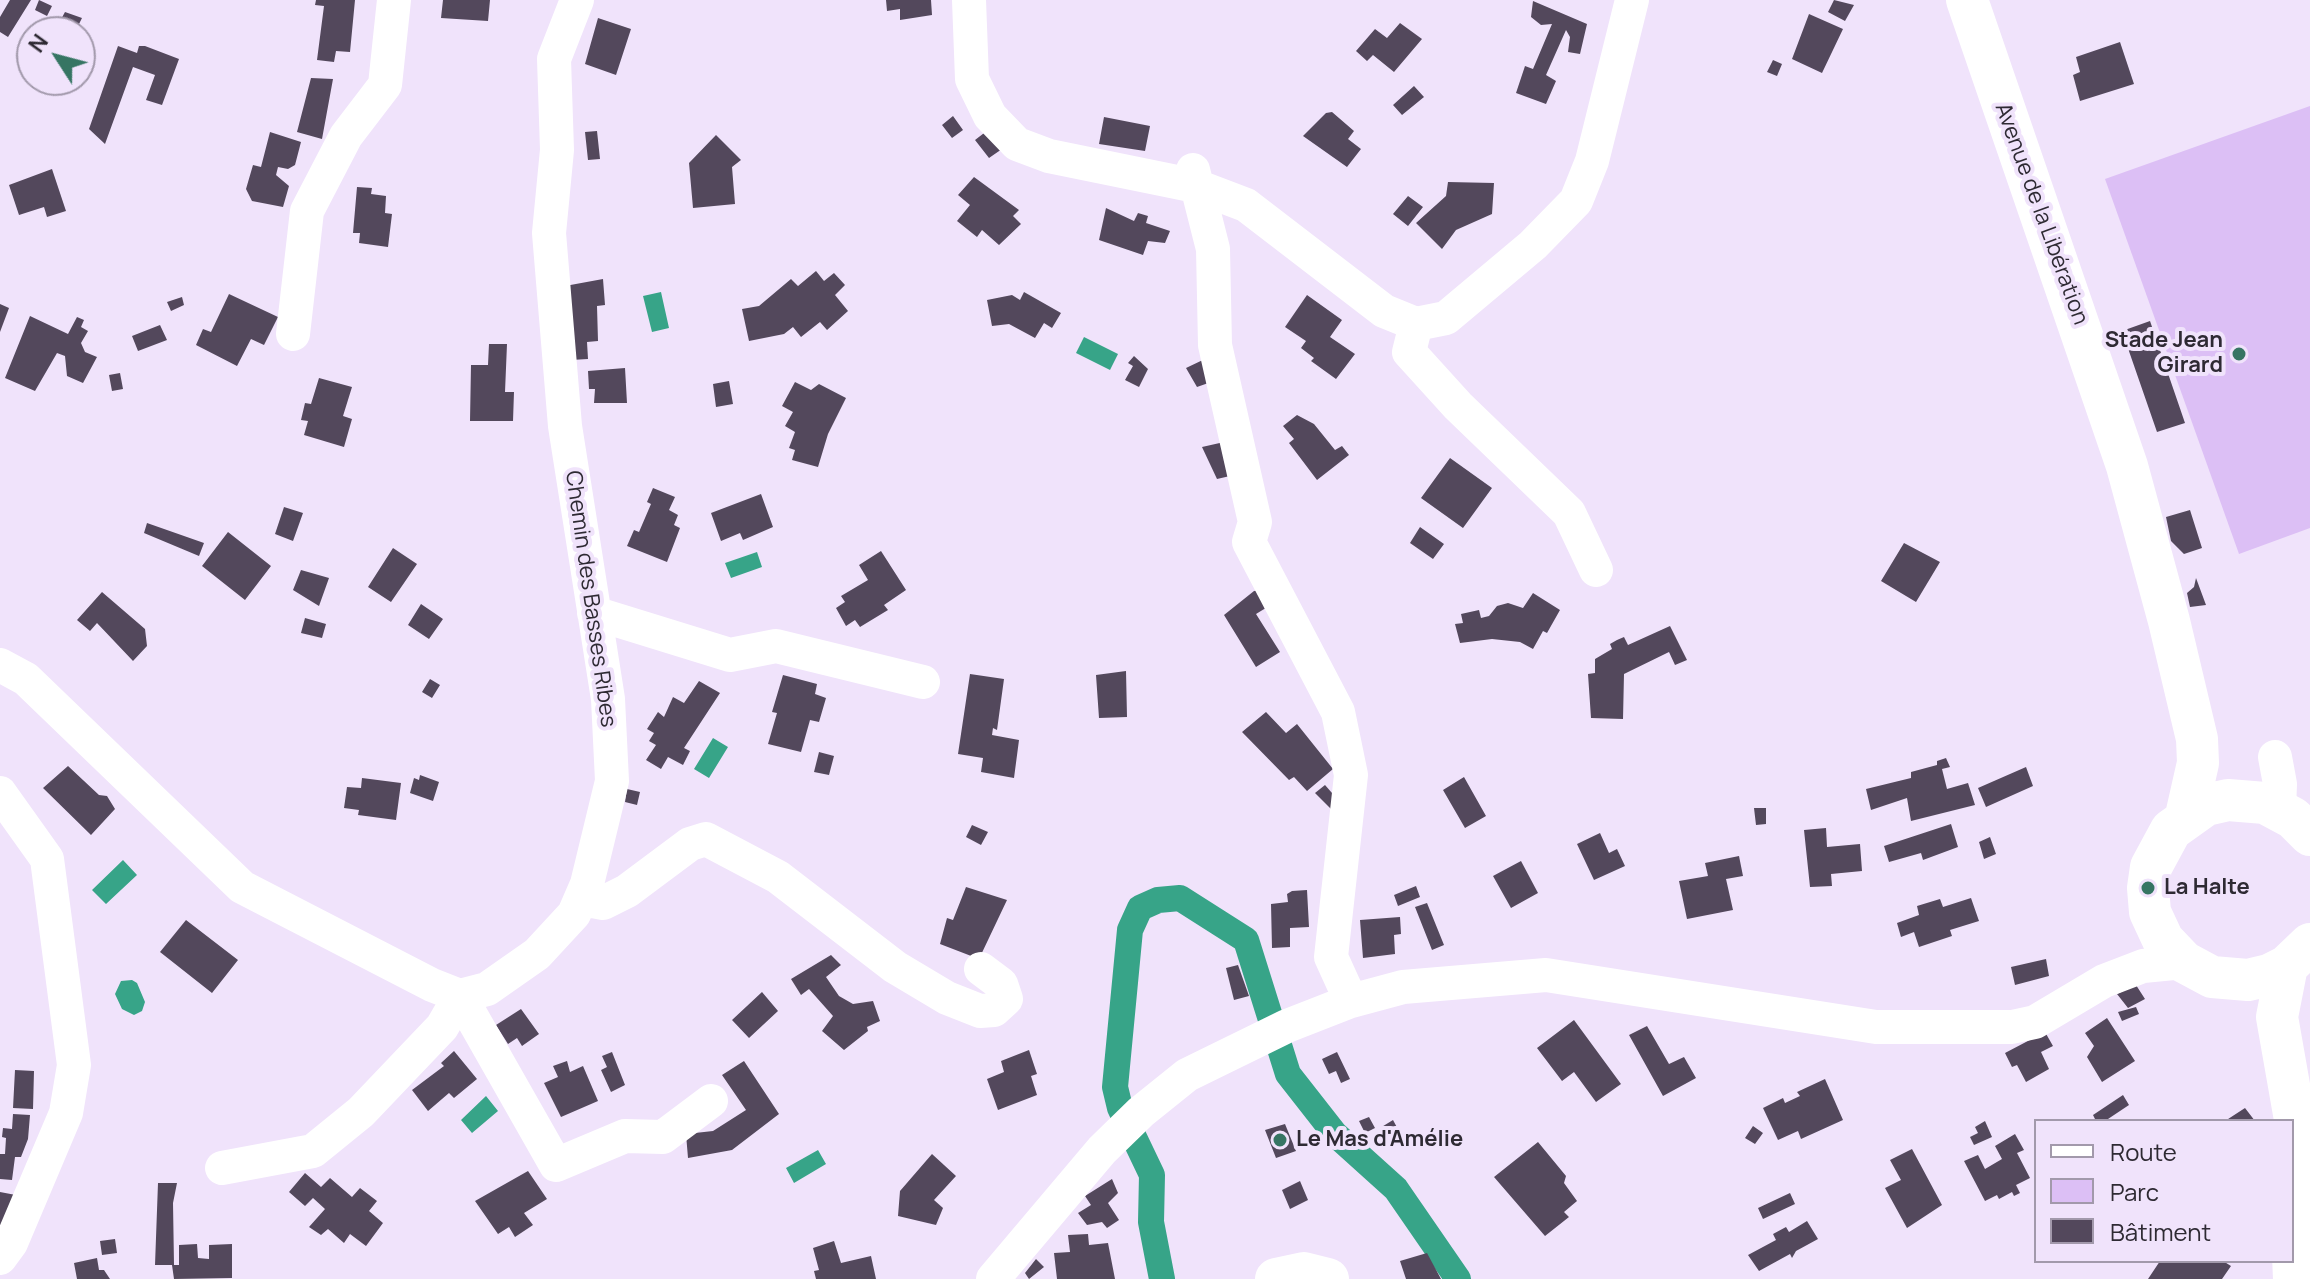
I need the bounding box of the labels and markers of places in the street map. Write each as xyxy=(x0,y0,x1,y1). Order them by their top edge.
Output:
place label: Stade Jean Girard xyxy=(2105,328,2223,380)
marker: Stade Jean Girard xyxy=(2230,345,2248,363)
place label: La Halte xyxy=(2164,875,2250,901)
marker: La Halte xyxy=(2139,879,2157,897)
place label: Le Mas d'Amélie xyxy=(1296,1127,1463,1153)
marker: Le Mas d'Amélie xyxy=(1271,1131,1289,1149)

